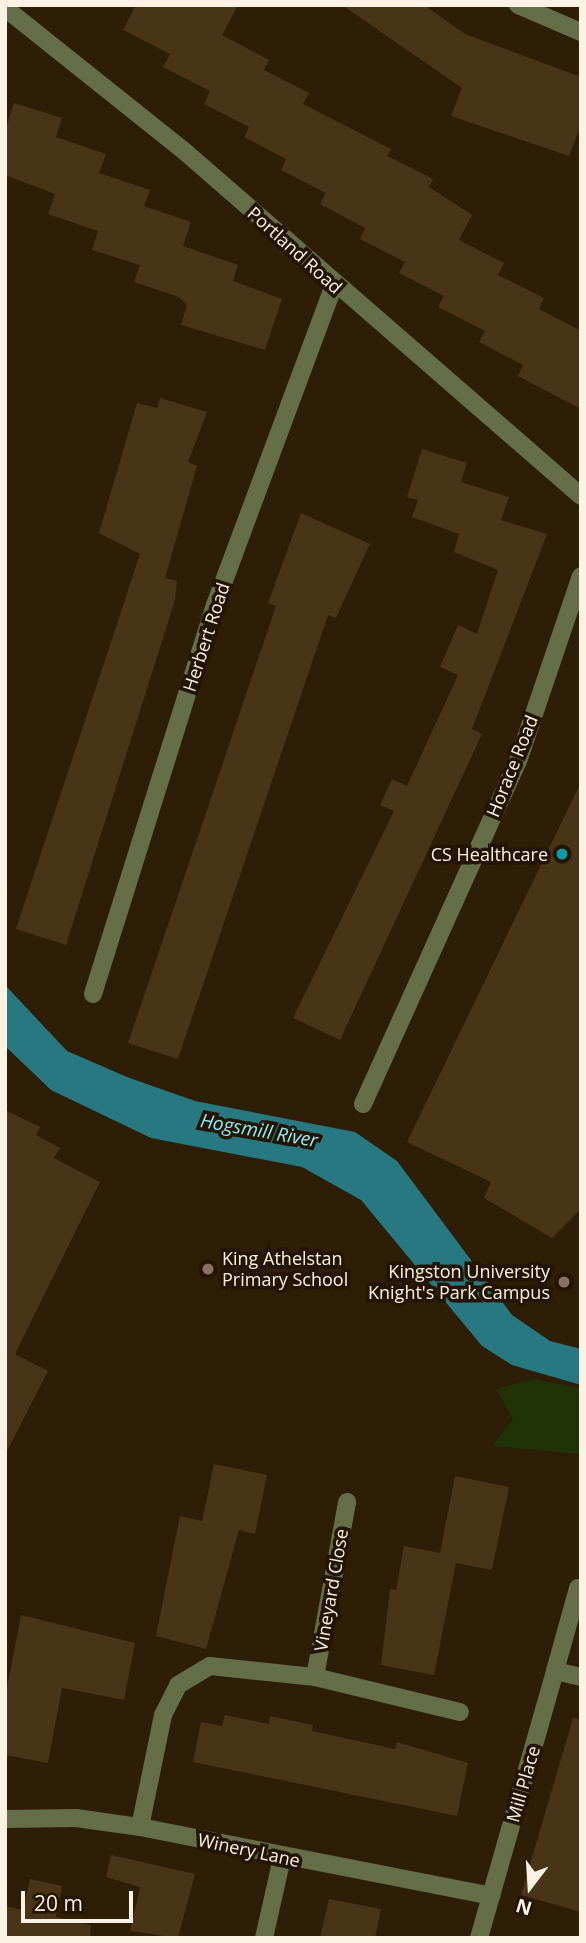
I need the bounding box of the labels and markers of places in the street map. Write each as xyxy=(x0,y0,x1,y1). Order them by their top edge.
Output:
place label: CS Healthcare xyxy=(431,843,548,865)
marker: CS Healthcare xyxy=(554,846,570,862)
place label: King Athelstan Primary School xyxy=(222,1248,348,1290)
marker: King Athelstan Primary School xyxy=(200,1261,216,1277)
place label: Kingston University Knight's Park Campus xyxy=(368,1261,550,1304)
marker: Kingston University Knight's Park Campus xyxy=(556,1274,572,1290)

